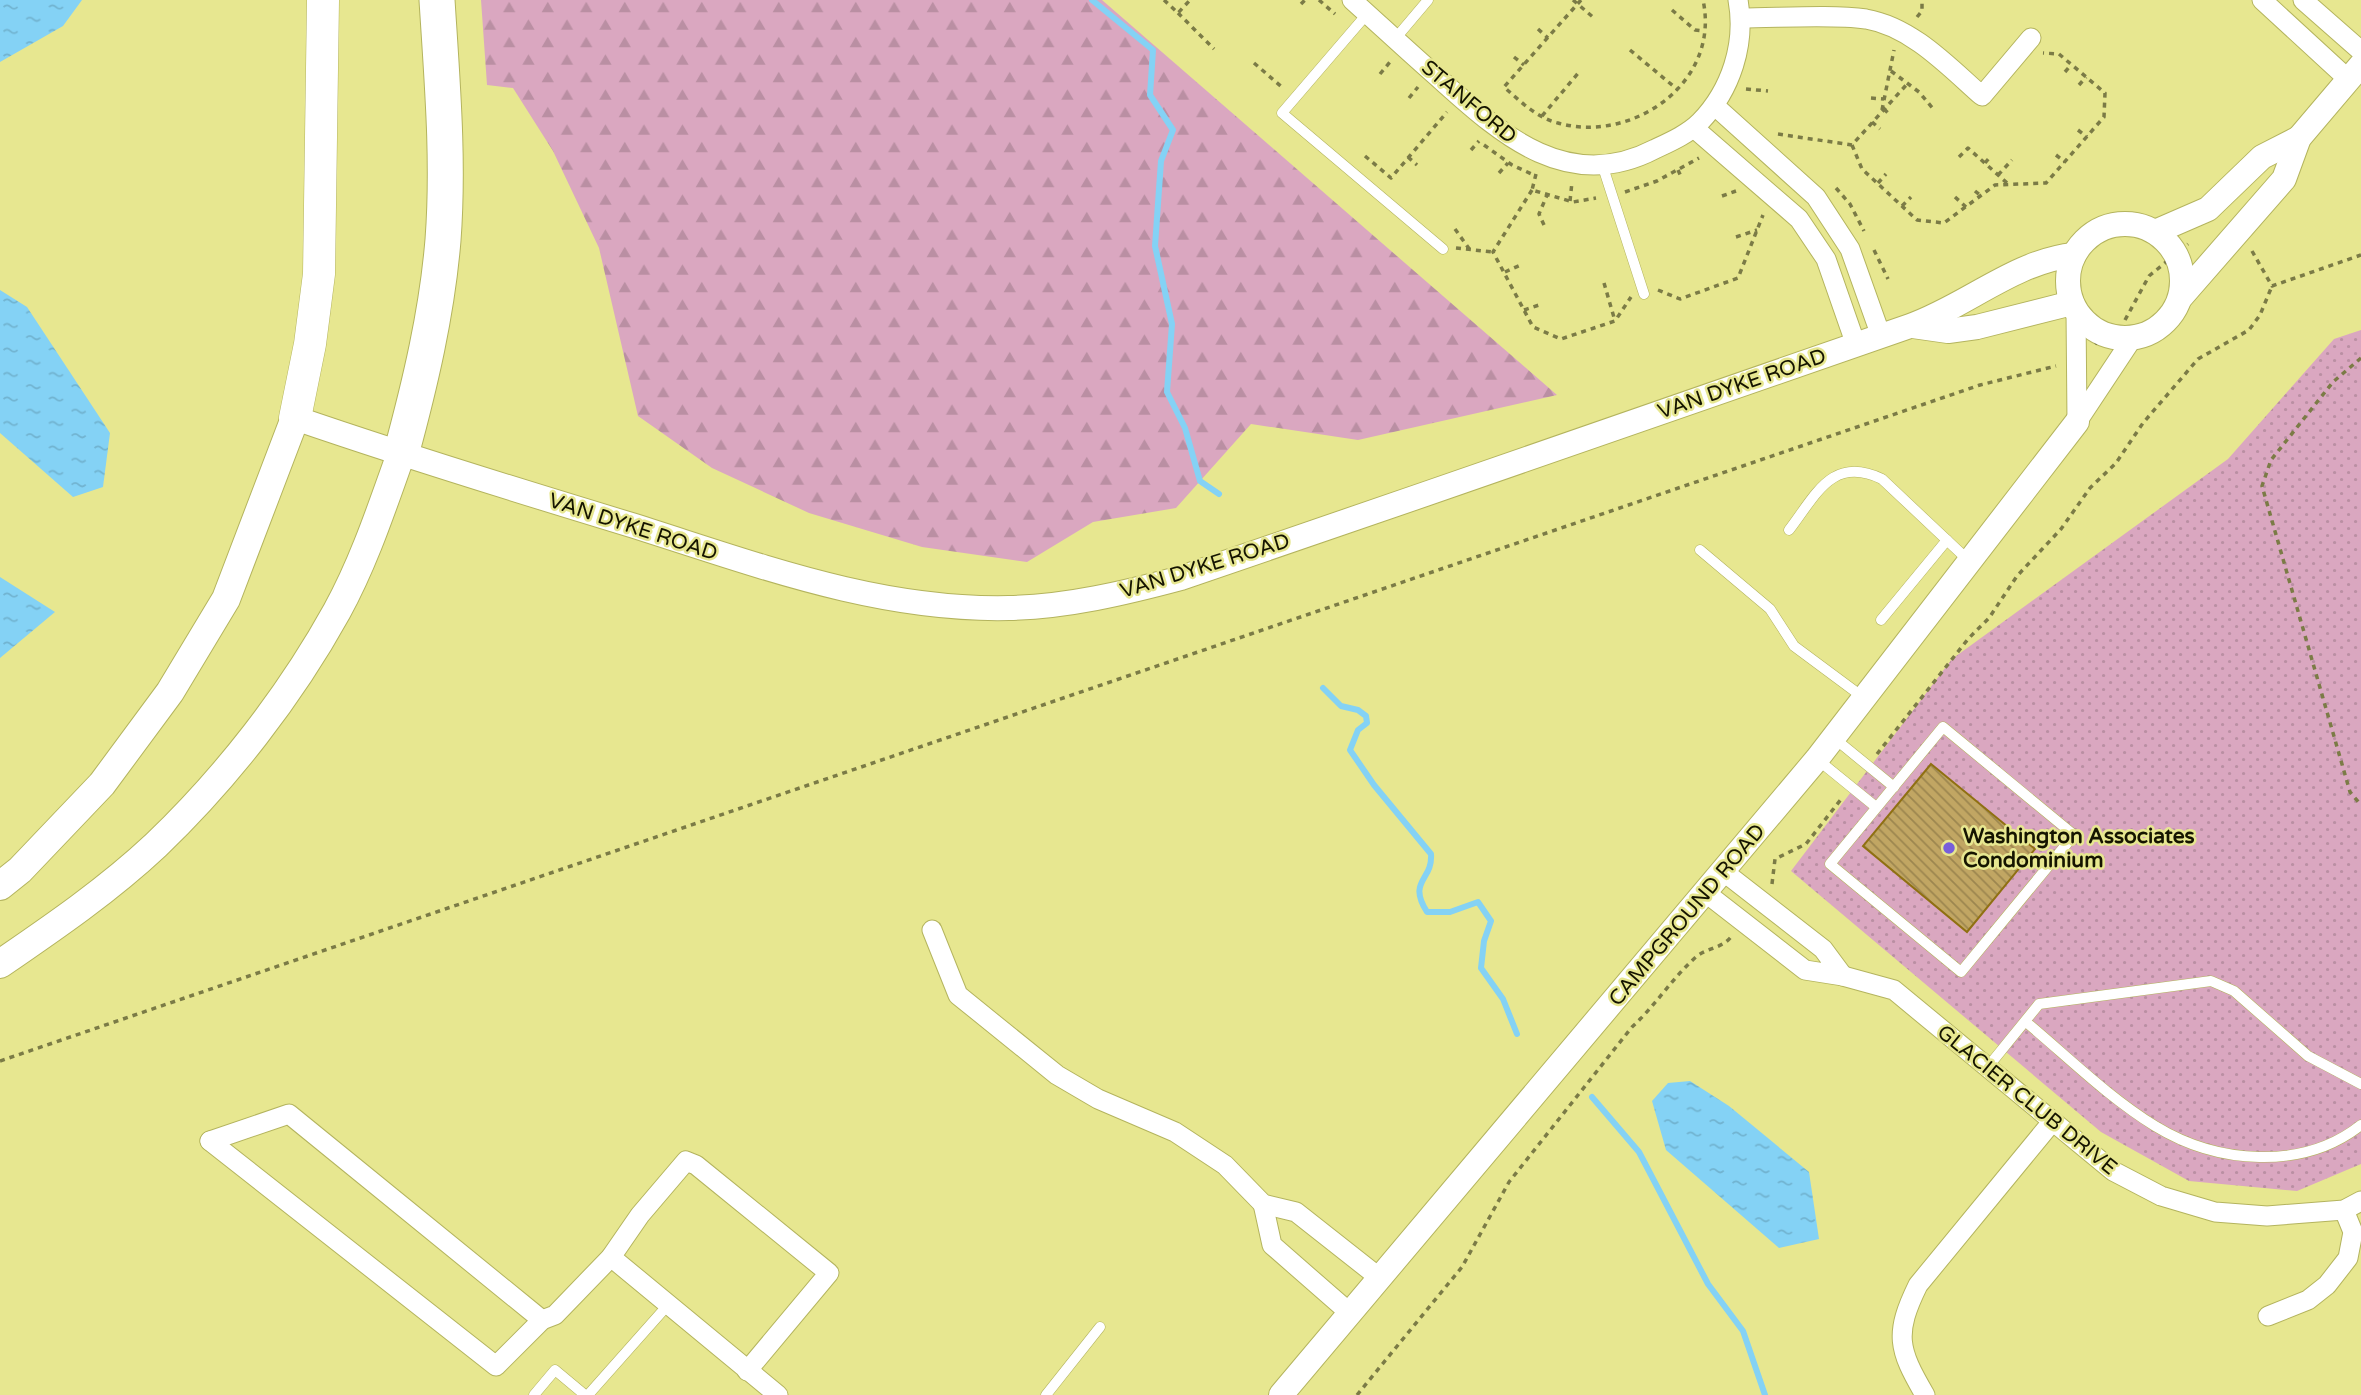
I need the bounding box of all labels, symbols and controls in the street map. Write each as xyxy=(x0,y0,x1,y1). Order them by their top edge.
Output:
street label: STANFORD xyxy=(1416,55,1522,149)
street label: VAN DYKE ROAD xyxy=(1655,343,1829,425)
street label: VAN DYKE ROAD xyxy=(545,488,721,566)
street label: VAN DYKE ROAD xyxy=(1117,528,1293,604)
street label: CAMPGROUND ROAD xyxy=(1604,819,1770,1011)
place label: Washington Associates Condominium xyxy=(1963,824,2195,873)
marker: Washington Associates Condominium xyxy=(1941,840,1957,856)
street label: GLACIER CLUB DRIVE xyxy=(1932,1020,2122,1180)

